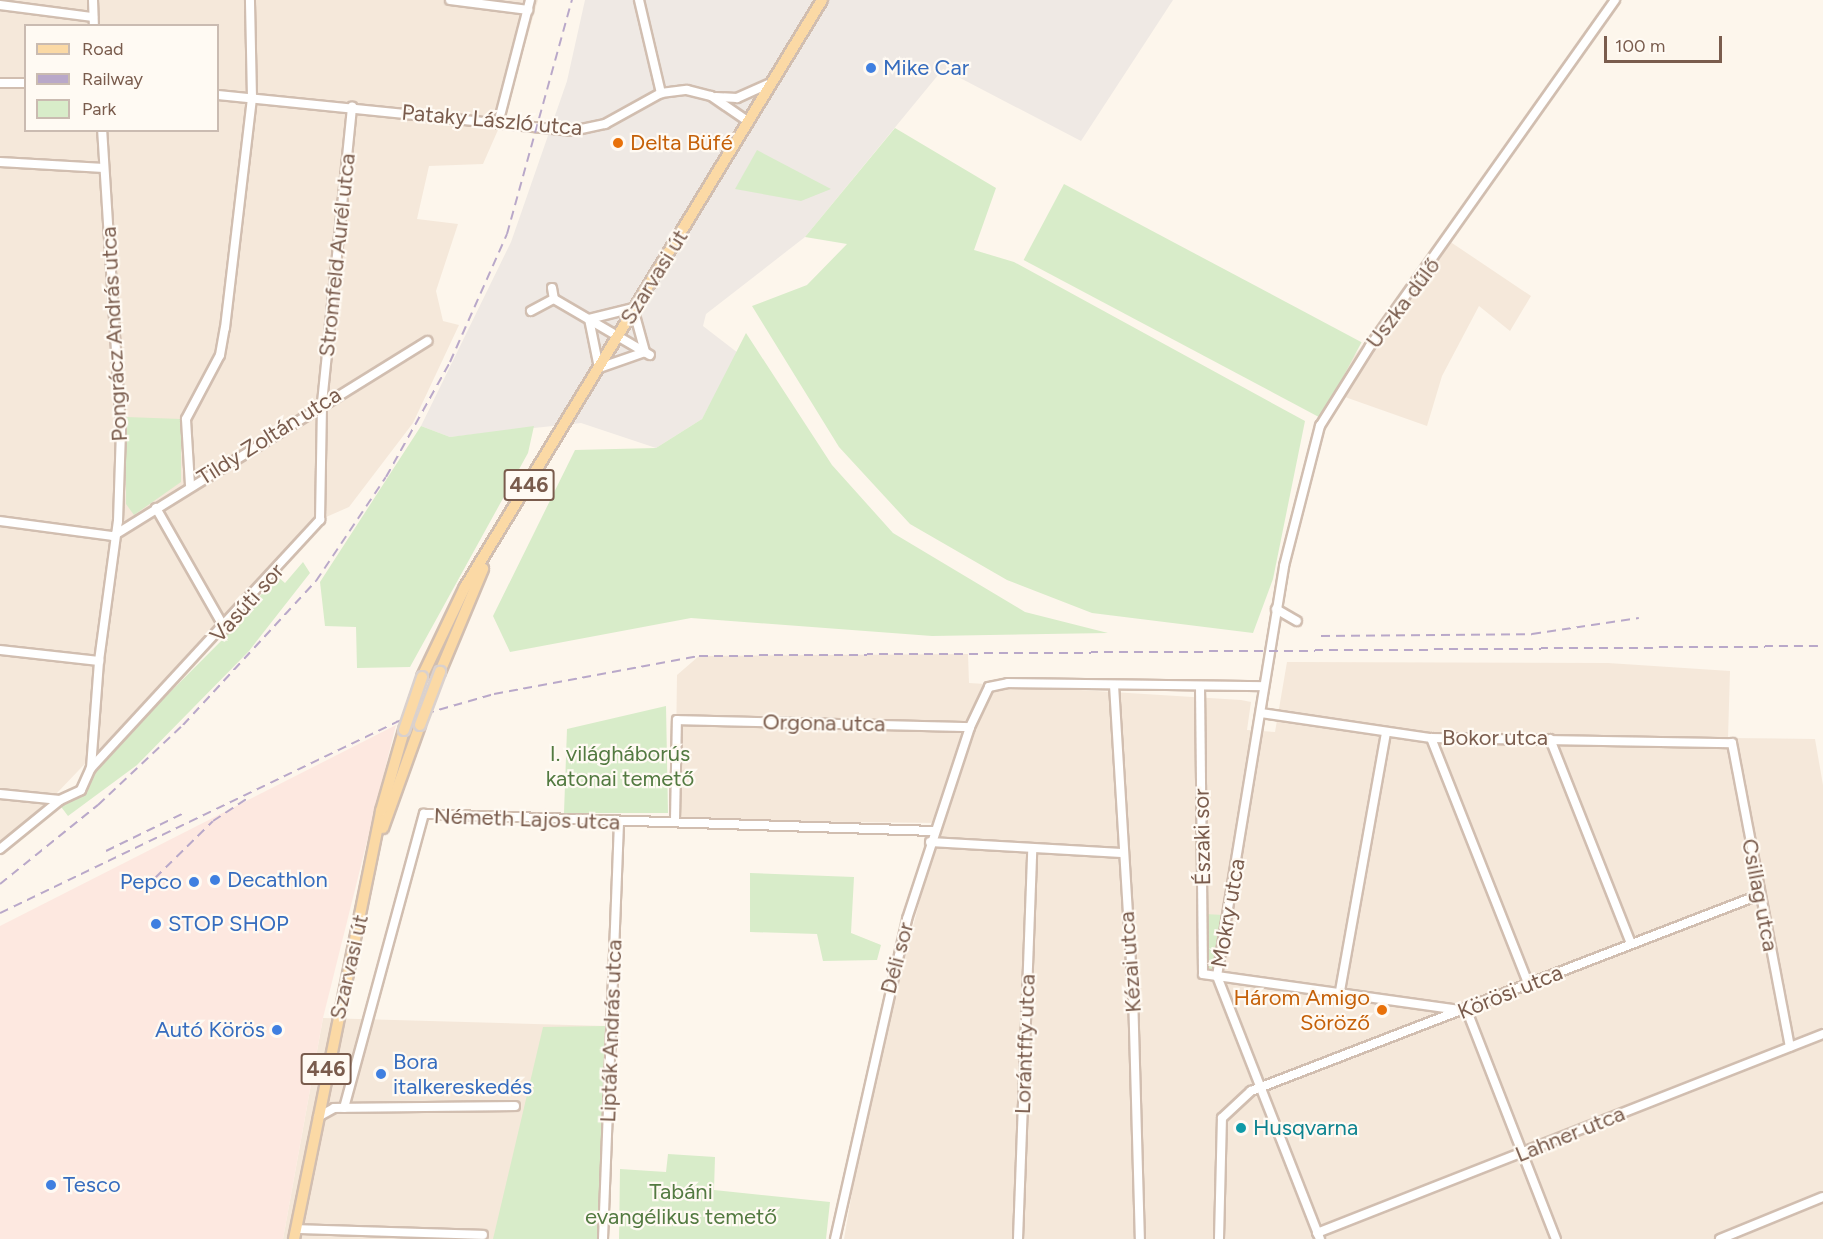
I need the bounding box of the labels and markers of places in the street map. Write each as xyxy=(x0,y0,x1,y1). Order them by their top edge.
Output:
place label: Mike Car xyxy=(883,55,969,81)
marker: Mike Car xyxy=(864,61,878,75)
place label: Delta Büfé xyxy=(630,130,733,156)
marker: Delta Büfé xyxy=(611,136,625,150)
place label: Decathlon xyxy=(227,867,328,893)
place label: Pepco xyxy=(120,869,182,895)
marker: Decathlon xyxy=(208,873,222,887)
marker: Pepco xyxy=(187,875,201,889)
place label: STOP SHOP xyxy=(168,911,289,937)
marker: STOP SHOP xyxy=(149,917,163,931)
place label: Három Amigo Söröző xyxy=(1234,984,1370,1036)
marker: Három Amigo Söröző xyxy=(1375,1003,1389,1017)
place label: Autó Körös xyxy=(155,1017,265,1043)
marker: Autó Körös xyxy=(270,1023,284,1037)
place label: Bora italkereskedés xyxy=(393,1048,532,1100)
marker: Bora italkereskedés xyxy=(374,1067,388,1081)
place label: Husqvarna xyxy=(1253,1115,1358,1141)
marker: Husqvarna xyxy=(1234,1121,1248,1135)
place label: Tesco xyxy=(63,1172,121,1198)
marker: Tesco xyxy=(44,1178,58,1192)

